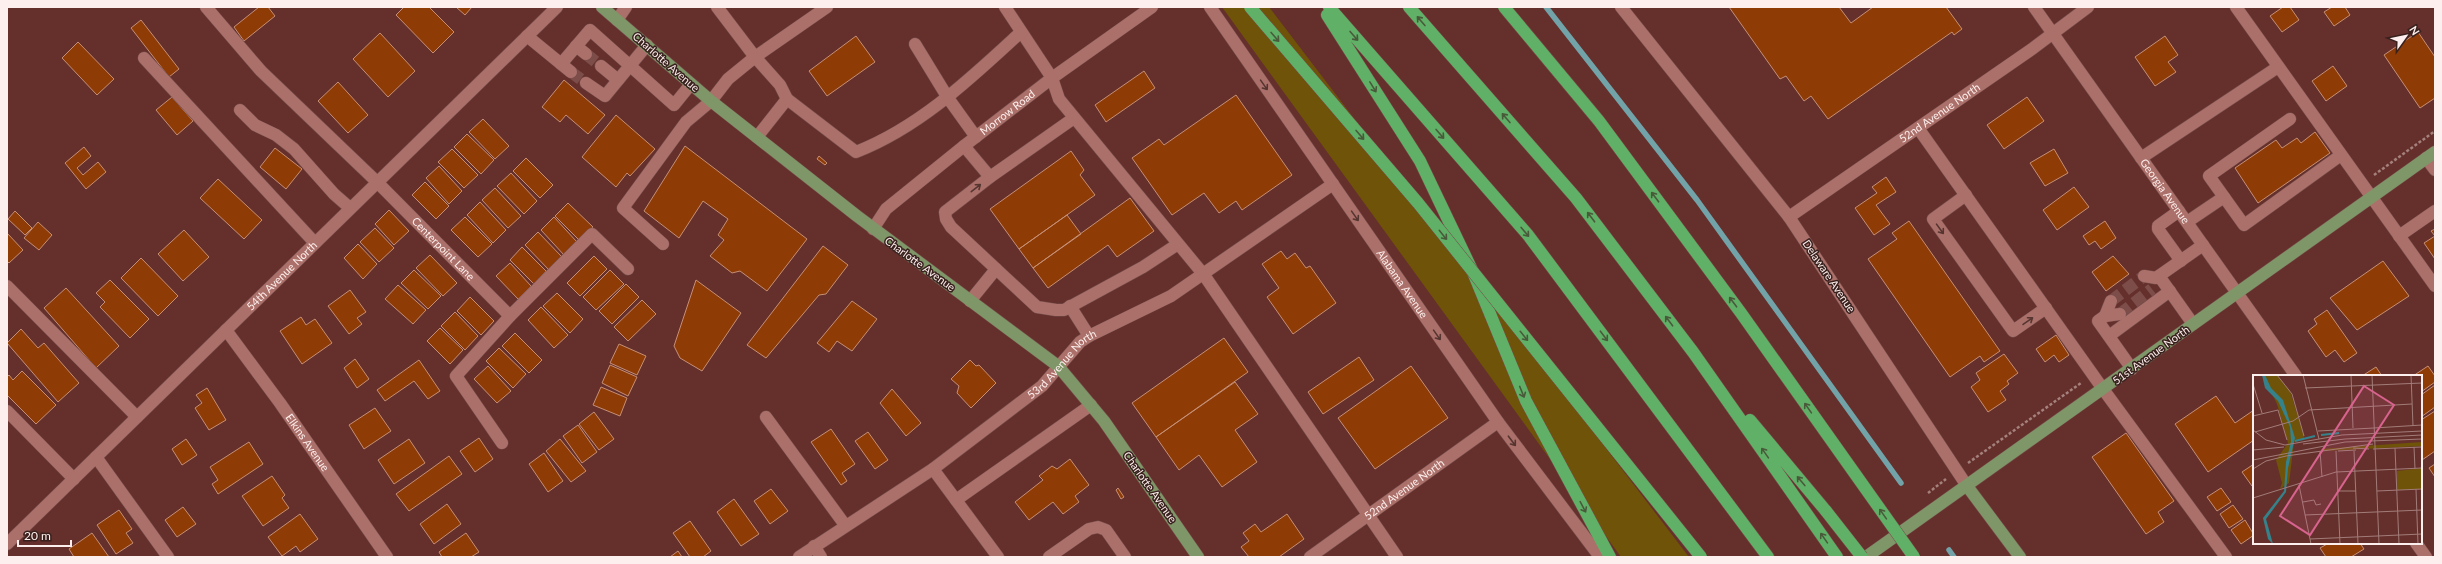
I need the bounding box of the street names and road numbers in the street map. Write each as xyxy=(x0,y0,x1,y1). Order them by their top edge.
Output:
street label: Charlotte Avenue xyxy=(630,29,702,94)
street label: 52nd Avenue North xyxy=(1896,80,1982,145)
street label: Morrow Road xyxy=(977,87,1037,137)
street label: Georgia Avenue xyxy=(2138,156,2193,226)
street label: Centerpoint Lane xyxy=(409,214,478,283)
street label: Charlotte Avenue xyxy=(883,234,958,294)
street label: Delaware Avenue xyxy=(1800,237,1859,315)
street label: 54th Avenue North xyxy=(244,238,319,313)
street label: Alabama Avenue xyxy=(1374,247,1431,321)
street label: 51st Avenue North xyxy=(2110,322,2192,387)
street label: 53rd Avenue North xyxy=(1024,327,1098,401)
street label: Elkins Avenue xyxy=(283,411,332,474)
street label: Charlotte Avenue xyxy=(1121,449,1180,525)
street label: 52nd Avenue North xyxy=(1361,456,1446,522)

